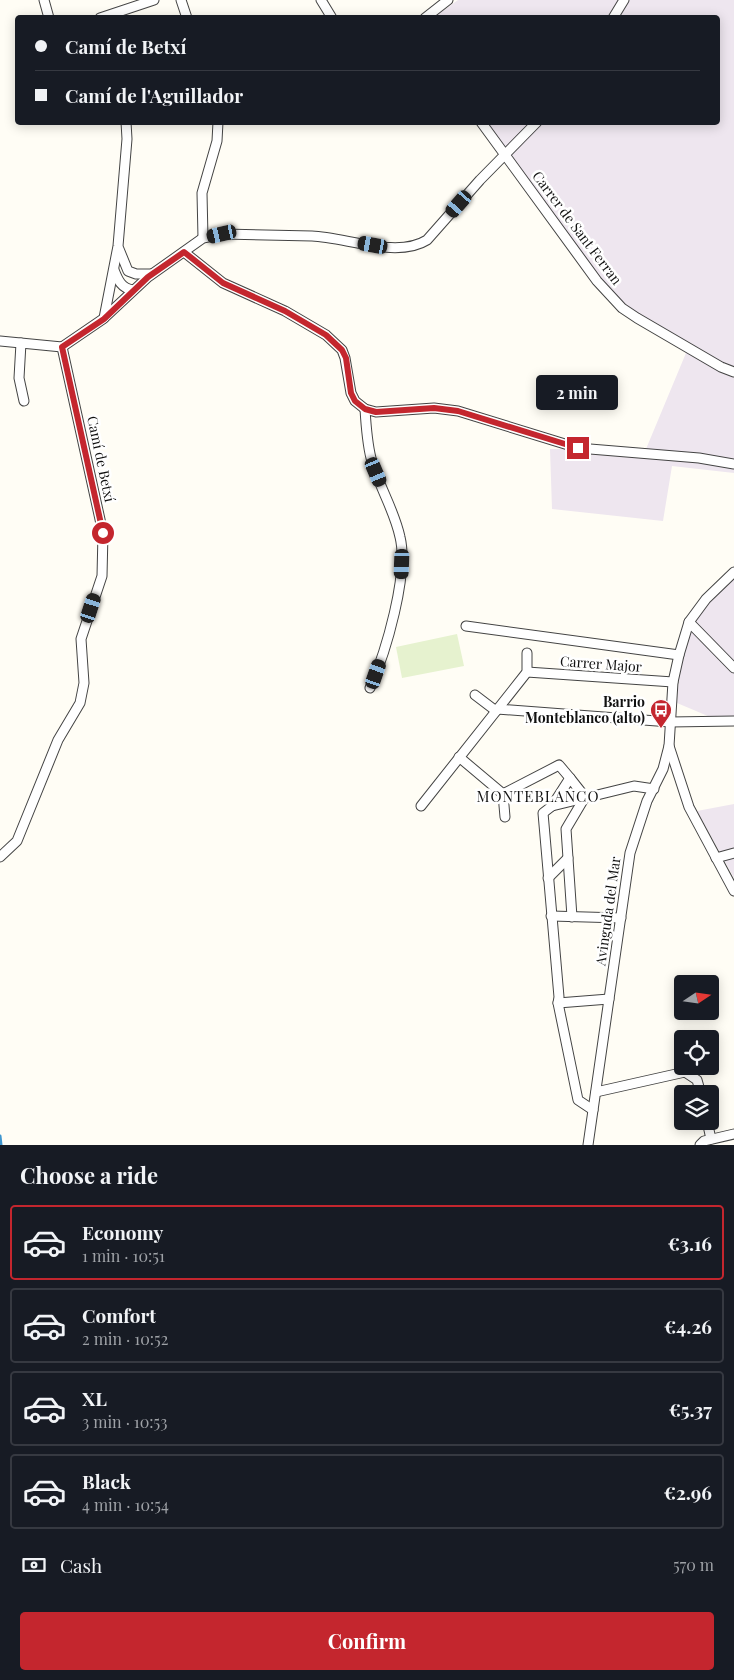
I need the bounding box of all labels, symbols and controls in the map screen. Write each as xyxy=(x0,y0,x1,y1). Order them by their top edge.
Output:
text: Camí de Betxí xyxy=(65,33,186,59)
text: Camí de l'Aguillador xyxy=(65,82,243,108)
street label: Carrer de Sant Ferran xyxy=(528,167,627,289)
car xyxy=(443,188,474,220)
car xyxy=(205,223,238,245)
car xyxy=(356,235,389,255)
callout: 2 min xyxy=(537,376,619,410)
text: 2 min xyxy=(556,382,598,403)
street label: Camí de Betxí xyxy=(83,414,120,504)
route end xyxy=(567,437,589,459)
car xyxy=(363,455,388,489)
route start xyxy=(92,522,114,544)
car xyxy=(393,549,410,579)
car xyxy=(79,591,102,625)
street label: Carrer Major xyxy=(559,651,643,676)
car xyxy=(364,657,387,691)
place label: Barrio Monteblanco (alto) xyxy=(525,692,645,727)
bus stop icon: Barrio Monteblanco (alto) xyxy=(649,698,673,729)
district label: MONTEBLANCO xyxy=(476,786,600,806)
street label: Avinguda del Mar xyxy=(590,854,625,968)
north arrow xyxy=(674,975,719,1020)
map controls xyxy=(674,975,719,1130)
button: locate xyxy=(674,1030,719,1075)
button: layers xyxy=(674,1085,719,1130)
text: Choose a ride xyxy=(20,1160,158,1190)
text: Economy xyxy=(82,1219,163,1245)
icon: car xyxy=(22,1220,67,1265)
text: €3.16 xyxy=(668,1230,712,1256)
text: 1 min · 10:51 xyxy=(82,1245,165,1266)
text: Comfort xyxy=(82,1302,156,1328)
icon: car xyxy=(22,1303,67,1348)
text: €4.26 xyxy=(664,1313,712,1339)
text: 2 min · 10:52 xyxy=(82,1328,168,1349)
text: XL xyxy=(82,1385,107,1411)
icon: car xyxy=(22,1386,67,1431)
text: €5.37 xyxy=(669,1396,712,1422)
text: 3 min · 10:53 xyxy=(82,1411,167,1432)
text: Black xyxy=(82,1468,131,1494)
icon: car xyxy=(22,1469,67,1514)
text: €2.96 xyxy=(664,1479,712,1505)
text: 4 min · 10:54 xyxy=(82,1494,169,1515)
icon: cash xyxy=(20,1551,48,1579)
text: Cash xyxy=(60,1552,102,1578)
text: 570 m xyxy=(673,1554,714,1575)
button: Confirm xyxy=(20,1612,714,1670)

